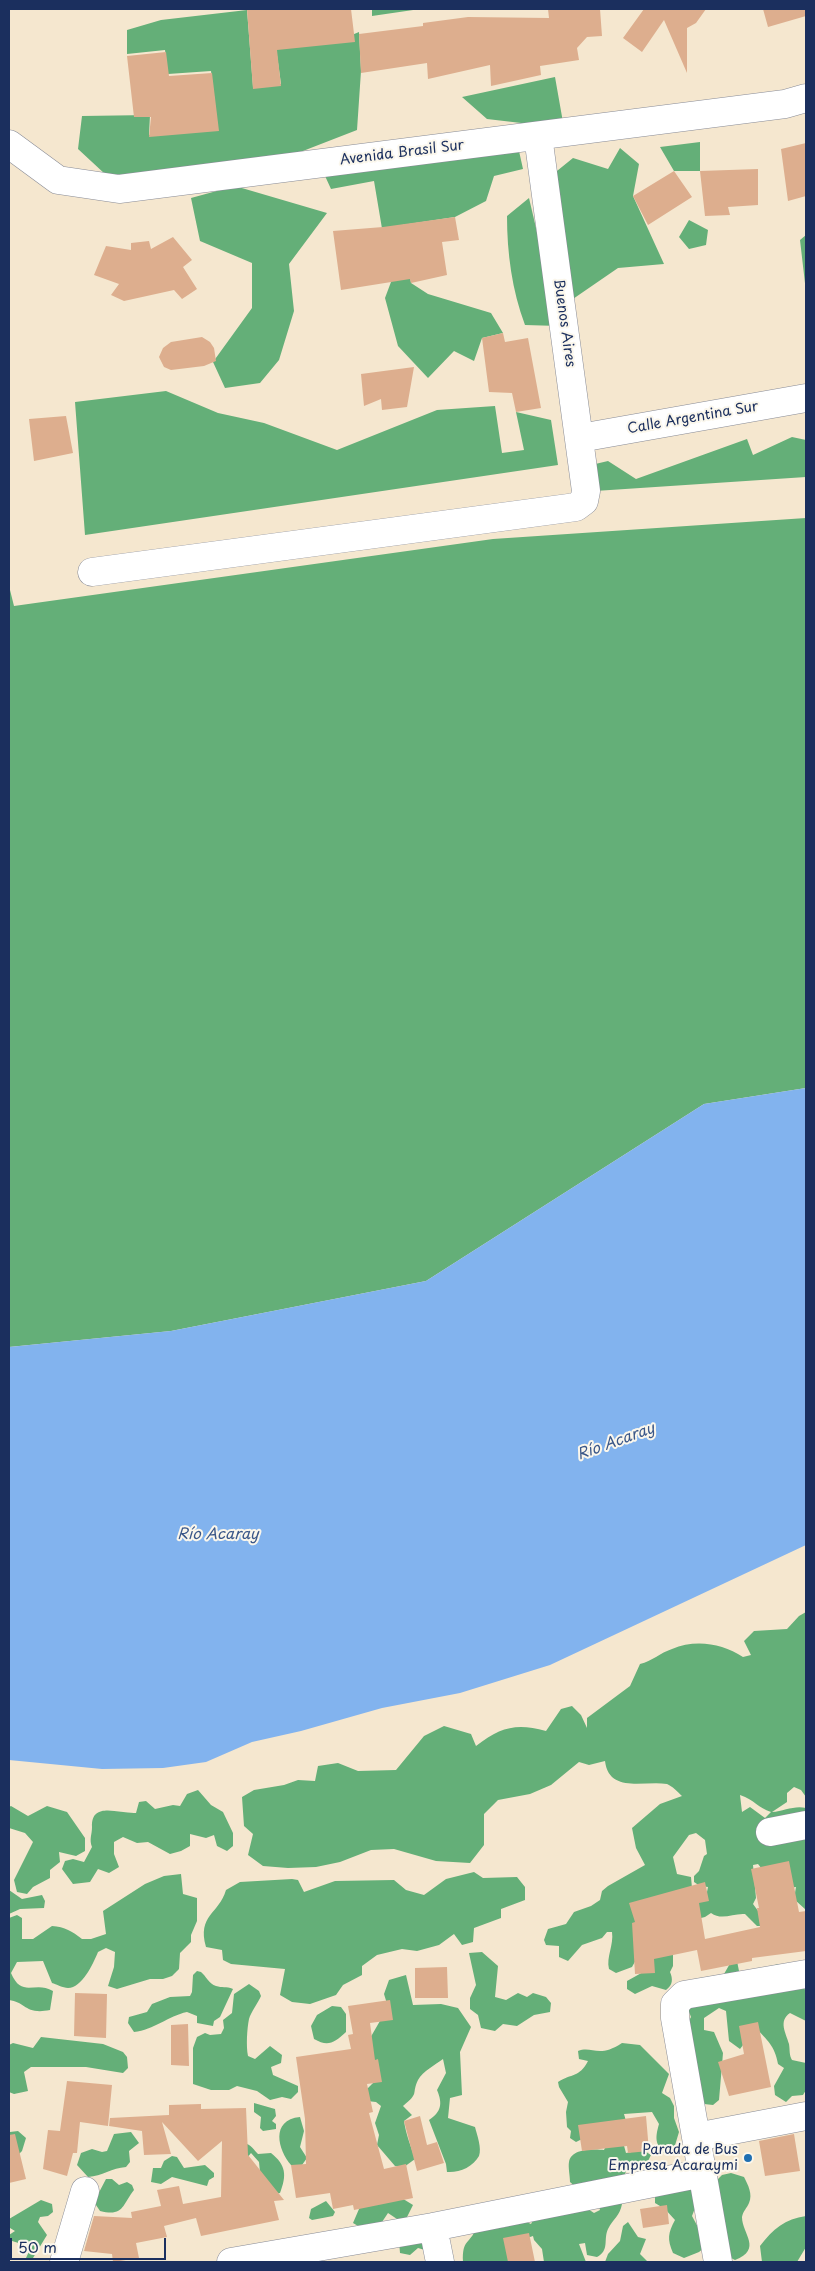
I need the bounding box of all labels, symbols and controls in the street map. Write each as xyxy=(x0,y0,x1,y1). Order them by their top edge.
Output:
street label: Avenida Brasil Sur xyxy=(339,137,465,169)
street label: Buenos Aires xyxy=(549,278,579,368)
street label: Calle Argentina Sur xyxy=(626,398,760,438)
water label: Río Acaray xyxy=(575,1420,657,1464)
water label: Río Acaray xyxy=(177,1526,259,1544)
place label: Parada de Bus Empresa Acaraymi xyxy=(608,2142,738,2174)
marker: Parada de Bus Empresa Acaraymi xyxy=(742,2152,754,2164)
scale bar xyxy=(12,2228,169,2260)
text: 50 m xyxy=(18,2235,57,2258)

